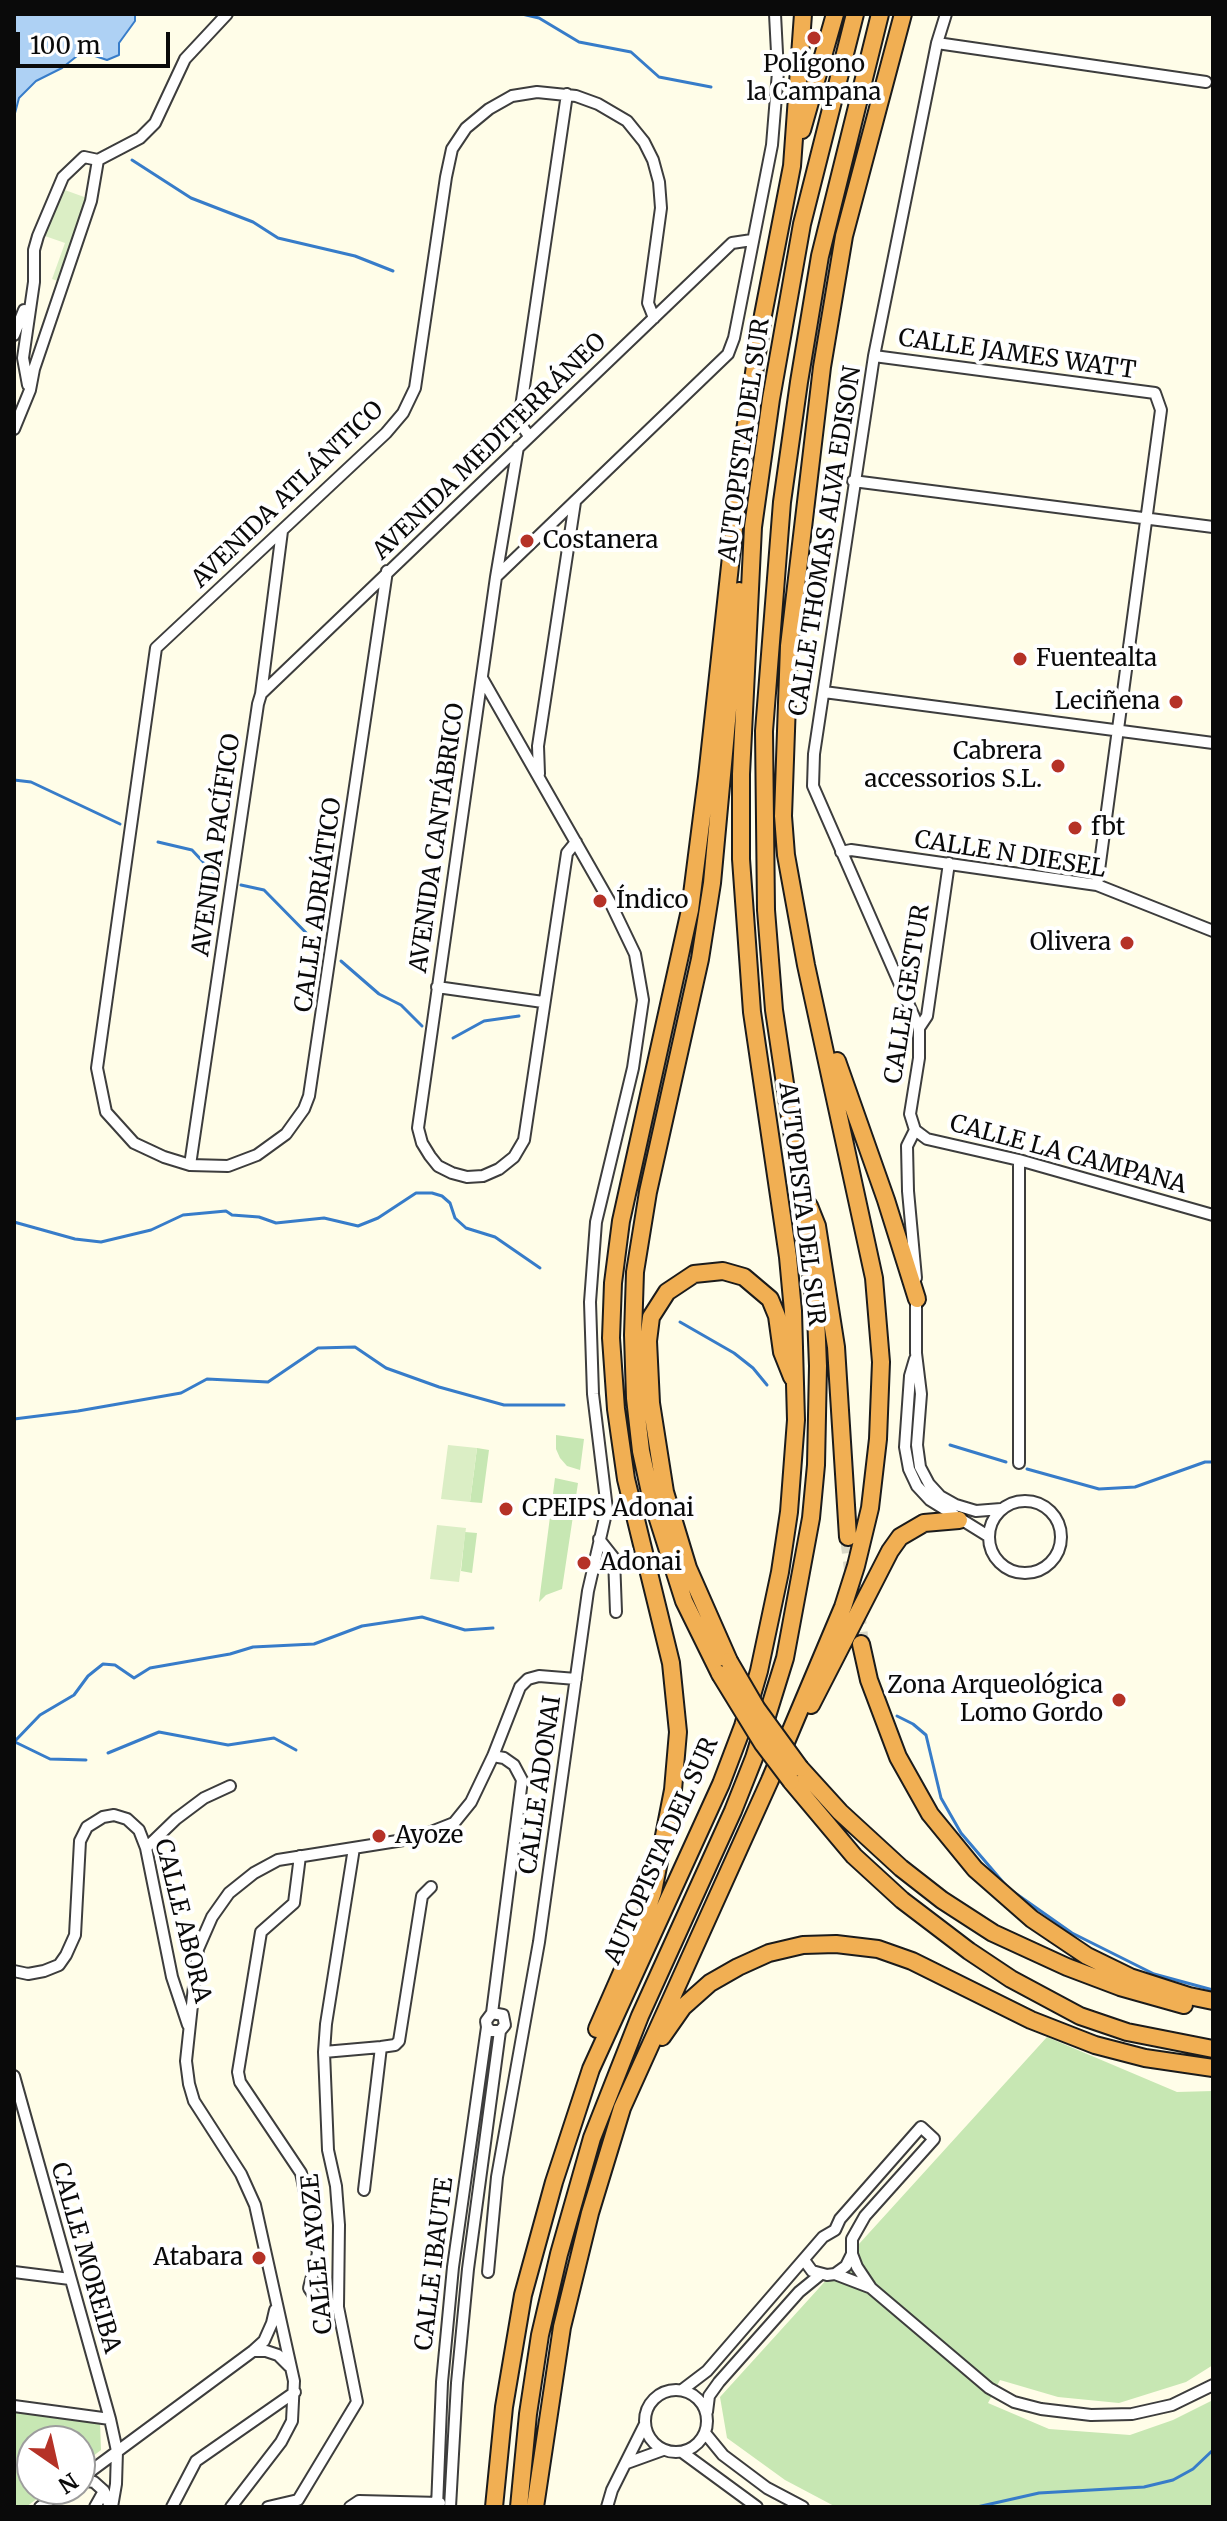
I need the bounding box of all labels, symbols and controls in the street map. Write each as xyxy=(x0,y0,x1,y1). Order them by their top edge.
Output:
scale bar xyxy=(20,16,174,66)
marker: Polígono la Campana xyxy=(805,29,823,47)
text: 100 m xyxy=(30,30,100,61)
place label: Polígono la Campana xyxy=(747,51,881,107)
street label: AUTOPISTA DEL SUR xyxy=(714,317,776,563)
street label: CALLE JAMES WATT xyxy=(896,324,1138,386)
street label: AVENIDA MEDITERRÁNEO xyxy=(367,328,613,566)
street label: CALLE THOMAS ALVA EDISON xyxy=(784,364,868,718)
street label: AVENIDA ATLÁNTICO xyxy=(186,396,390,594)
place label: Costanera xyxy=(543,527,658,555)
marker: Costanera xyxy=(518,532,536,550)
place label: Fuentealta xyxy=(1036,645,1157,673)
marker: Fuentealta xyxy=(1011,650,1029,668)
place label: Leciñena xyxy=(1055,688,1160,716)
marker: Leciñena xyxy=(1167,693,1185,711)
street label: AVENIDA CANTÁBRICO xyxy=(405,701,471,975)
street label: AVENIDA PACÍFICO xyxy=(187,732,247,958)
place label: Cabrera accessorios S.L. xyxy=(865,738,1042,794)
marker: Cabrera accessorios S.L. xyxy=(1049,757,1067,775)
street label: CALLE ADRIÁTICO xyxy=(290,796,348,1014)
place label: fbt xyxy=(1091,814,1125,842)
marker: fbt xyxy=(1066,819,1084,837)
street label: CALLE N DIESEL xyxy=(912,826,1108,884)
place label: Índico xyxy=(616,887,689,915)
marker: Índico xyxy=(591,892,609,910)
street label: CALLE GESTUR xyxy=(880,902,936,1086)
place label: Olivera xyxy=(1030,929,1111,957)
marker: Olivera xyxy=(1118,934,1136,952)
street label: AUTOPISTA DEL SUR xyxy=(772,1080,830,1328)
street label: CALLE LA CAMPANA xyxy=(946,1110,1190,1200)
place label: CPEIPS Adonai xyxy=(522,1495,694,1523)
marker: CPEIPS Adonai xyxy=(497,1500,515,1518)
place label: Adonai xyxy=(600,1549,682,1577)
marker: Adonai xyxy=(575,1554,593,1572)
place label: Zona Arqueológica Lomo Gordo xyxy=(887,1672,1103,1728)
marker: Zona Arqueológica Lomo Gordo xyxy=(1110,1691,1128,1709)
street label: CALLE ADONAI xyxy=(514,1694,568,1876)
street label: AUTOPISTA DEL SUR xyxy=(599,1733,725,1969)
place label: Ayoze xyxy=(395,1822,463,1850)
marker: Ayoze xyxy=(370,1827,388,1845)
street label: CALLE ABORA xyxy=(148,1836,216,2006)
street label: CALLE MOREIBA xyxy=(44,2159,126,2357)
street label: CALLE AYOZE xyxy=(297,2173,339,2335)
street label: CALLE IBAUTE xyxy=(410,2176,460,2352)
place label: Atabara xyxy=(153,2244,243,2272)
marker: Atabara xyxy=(250,2249,268,2267)
north arrow xyxy=(16,2425,96,2505)
text: N xyxy=(53,2467,83,2500)

